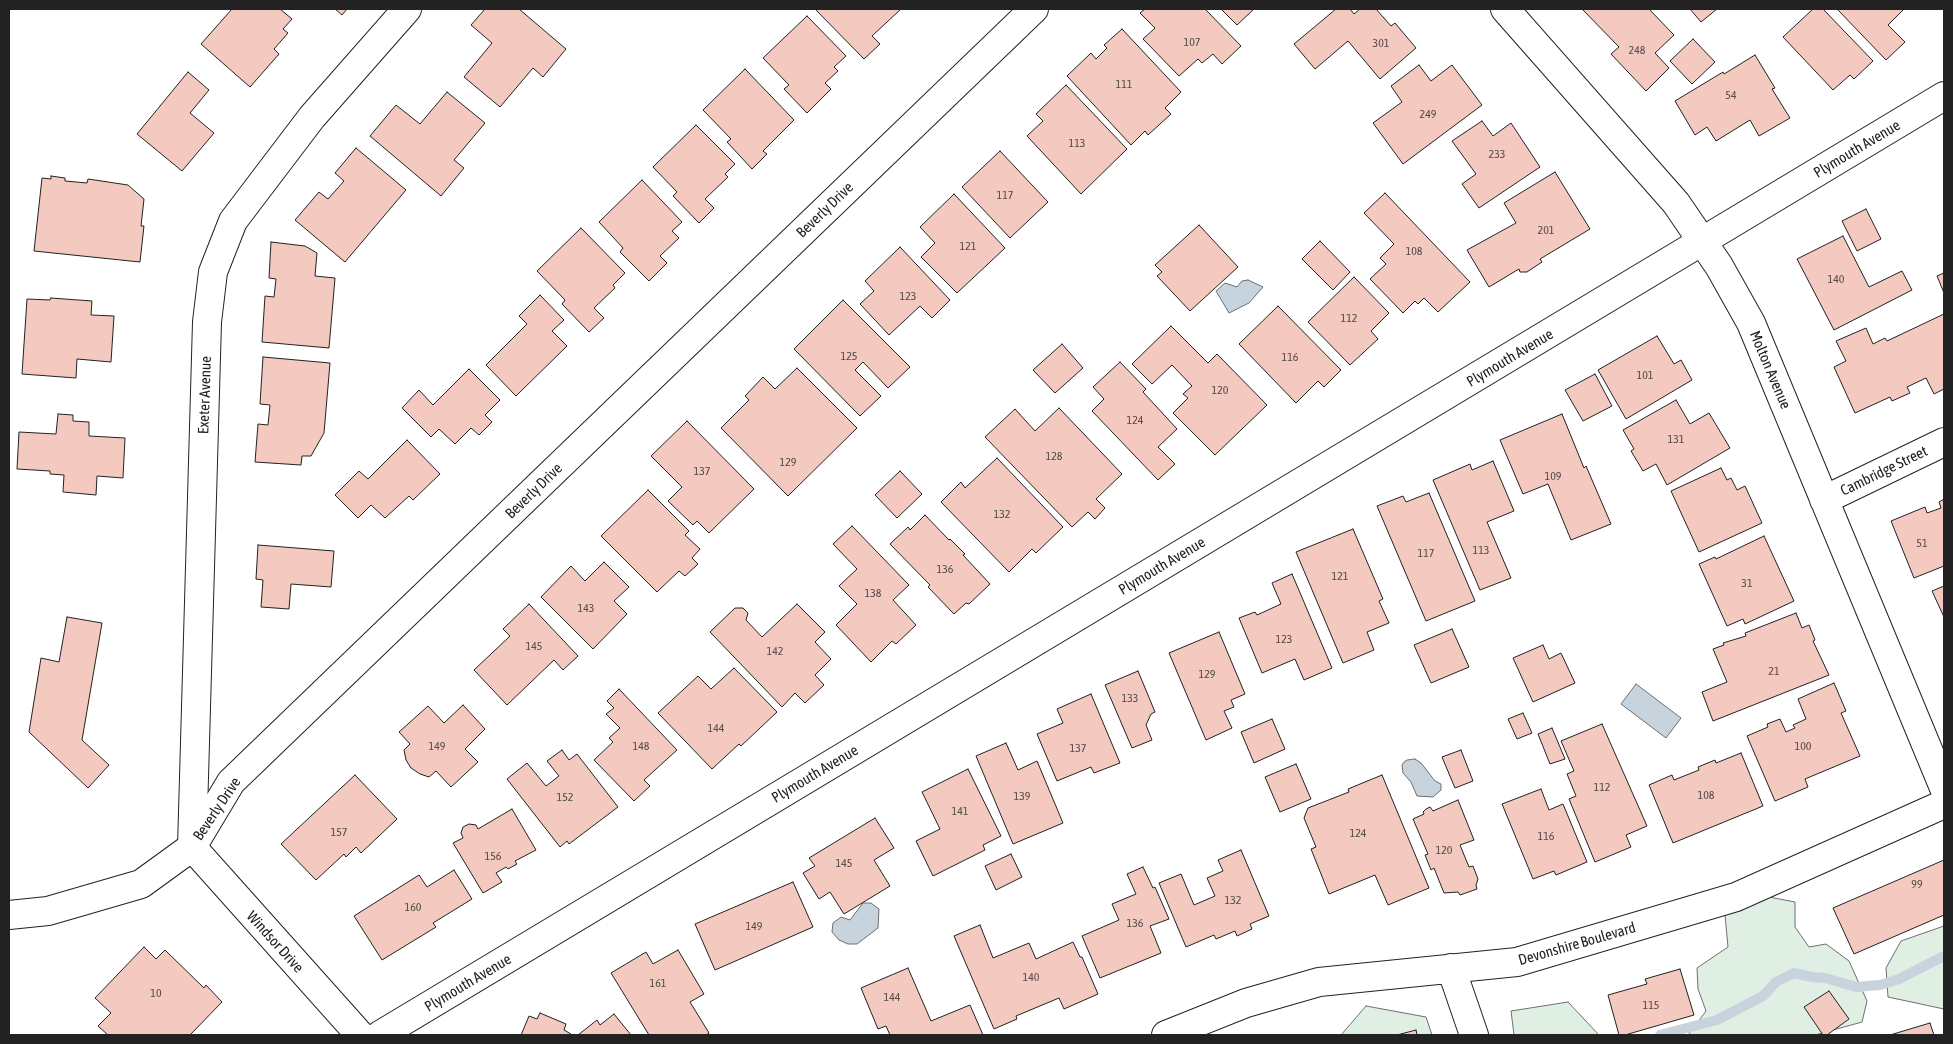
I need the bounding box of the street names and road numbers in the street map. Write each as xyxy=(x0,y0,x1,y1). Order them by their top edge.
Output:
street label: Plymouth Avenue xyxy=(1811,116,1903,182)
street label: Beverly Drive xyxy=(793,178,857,242)
street label: Plymouth Avenue xyxy=(1464,325,1556,391)
street label: Molton Avenue xyxy=(1745,328,1795,412)
street label: Exeter Avenue xyxy=(195,356,215,434)
street label: Cambridge Street xyxy=(1838,442,1930,500)
street label: Beverly Drive xyxy=(502,459,566,523)
street label: Plymouth Avenue xyxy=(1116,533,1208,599)
street label: Plymouth Avenue xyxy=(769,741,861,807)
street label: Beverly Drive xyxy=(189,774,245,844)
street label: Windsor Drive xyxy=(243,907,307,977)
street label: Devonshire Boulevard xyxy=(1516,919,1638,969)
street label: Plymouth Avenue xyxy=(422,950,514,1016)

